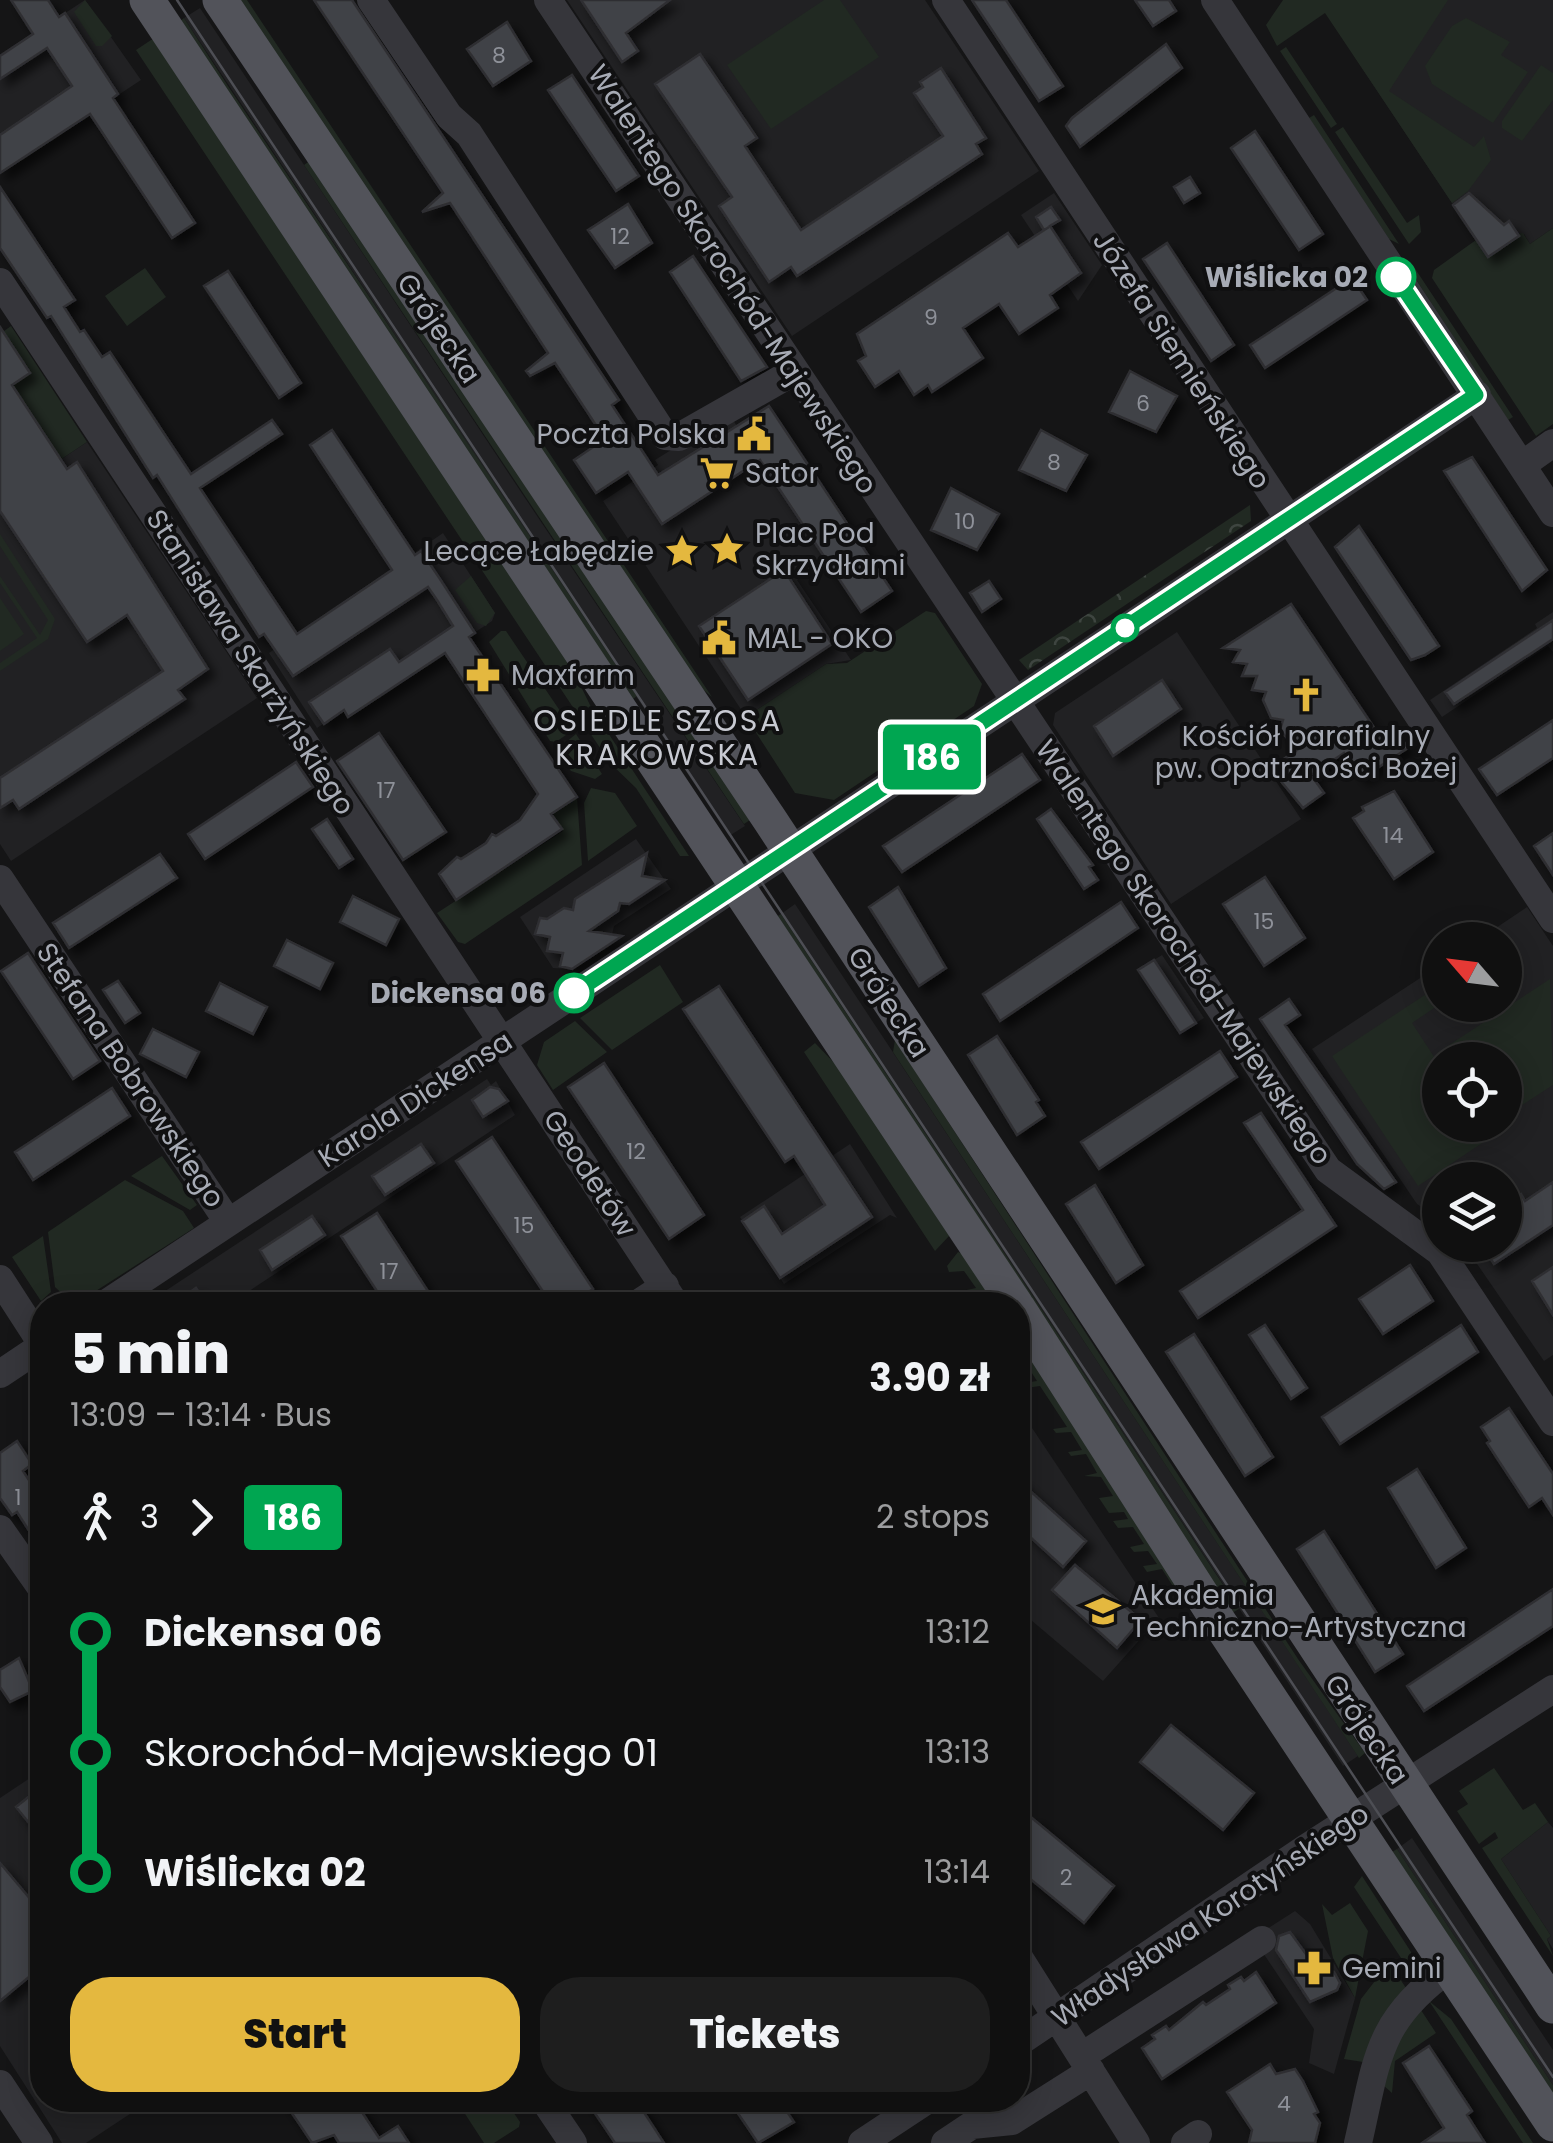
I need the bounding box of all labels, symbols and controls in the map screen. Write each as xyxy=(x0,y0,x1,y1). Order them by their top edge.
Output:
house number: 8 xyxy=(492,40,506,71)
street label: Walentego Skorochód-Majewskiego xyxy=(579,57,886,502)
house number: 12 xyxy=(610,221,630,252)
street label: Józefa Siemieńskiego xyxy=(1083,224,1280,497)
place label: Wiślicka 02 xyxy=(1205,258,1368,297)
marker: Wiślicka 02 xyxy=(1377,258,1415,296)
street label: Grójecka xyxy=(388,266,490,391)
house number: 9 xyxy=(924,302,938,333)
house number: 6 xyxy=(1136,388,1150,419)
place label: Poczta Polska xyxy=(537,415,726,454)
public building icon: Poczta Polska xyxy=(735,415,773,453)
house number: 8 xyxy=(1047,447,1061,478)
supermarket icon: Sator xyxy=(698,454,736,492)
place label: Sator xyxy=(745,454,819,493)
street label: Stanisława Skarżyńskiego xyxy=(137,502,364,823)
house number: 10 xyxy=(955,506,975,537)
place label: Plac Pod Skrzydłami xyxy=(755,514,905,585)
place icon: Plac Pod Skrzydłami xyxy=(708,530,746,568)
place label: Lecące Łabędzie xyxy=(423,532,654,571)
place icon: Lecące Łabędzie xyxy=(663,532,701,570)
unlabelled marker xyxy=(1112,615,1138,641)
public building icon: MAL - OKO xyxy=(700,619,738,657)
place label: MAL - OKO xyxy=(747,619,893,658)
pharmacy icon: Maxfarm xyxy=(464,656,502,694)
place label: Maxfarm xyxy=(511,656,635,695)
church icon: Kościół parafialny pw. Opatrzności Bożej xyxy=(1287,676,1325,714)
district label: OSIEDLE SZOSA KRAKOWSKA xyxy=(533,699,783,776)
place label: Kościół parafialny pw. Opatrzności Bożej xyxy=(1155,717,1457,788)
line badge: 186 xyxy=(874,724,990,790)
street label: Walentego Skorochód-Majewskiego xyxy=(1026,732,1341,1173)
text: 186 xyxy=(903,733,961,782)
house number: 17 xyxy=(376,775,396,806)
house number: 14 xyxy=(1383,820,1404,851)
house number: 15 xyxy=(1254,906,1274,937)
north arrow xyxy=(1422,922,1522,1022)
map controls xyxy=(1422,922,1522,1262)
street label: Stefana Bobrowskiego xyxy=(27,935,234,1215)
street label: Grójecka xyxy=(838,939,939,1065)
place label: Dickensa 06 xyxy=(370,974,546,1013)
marker: Dickensa 06 xyxy=(555,974,593,1012)
street label: Karola Dickensa xyxy=(311,1022,520,1177)
button: locate xyxy=(1422,1042,1522,1142)
street label: Geodetów xyxy=(534,1102,645,1244)
house number: 12 xyxy=(626,1136,646,1167)
button: layers xyxy=(1422,1162,1522,1262)
house number: 15 xyxy=(514,1210,534,1241)
house number: 17 xyxy=(379,1256,399,1287)
text: 5 min xyxy=(70,1315,230,1392)
text: 3.90 zł xyxy=(869,1351,990,1404)
text: 13:09 – 13:14 · Bus xyxy=(70,1392,332,1437)
house number: 1 xyxy=(14,1482,22,1513)
icon: walk xyxy=(70,1490,125,1545)
icon: forward xyxy=(174,1490,229,1545)
text: 186 xyxy=(264,1493,322,1542)
text: 3 xyxy=(140,1494,159,1539)
text: 2 stops xyxy=(876,1494,990,1539)
place label: Akademia Techniczno-Artystyczna xyxy=(1131,1576,1467,1647)
school or university icon: Akademia Techniczno-Artystyczna xyxy=(1084,1592,1122,1630)
text: Dickensa 06 xyxy=(144,1606,382,1659)
text: 13:12 xyxy=(925,1609,990,1654)
street label: Grójecka xyxy=(1316,1667,1418,1792)
text: Skorochód-Majewskiego 01 xyxy=(144,1726,658,1779)
text: 13:13 xyxy=(925,1729,990,1774)
street label: Władysława Korotyńskiego xyxy=(1044,1794,1377,2036)
text: Wiślicka 02 xyxy=(144,1846,366,1899)
text: 13:14 xyxy=(924,1849,990,1894)
house number: 2 xyxy=(1060,1862,1072,1893)
pharmacy icon: Gemini xyxy=(1295,1949,1333,1987)
place label: Gemini xyxy=(1342,1949,1442,1988)
button: Start xyxy=(70,1977,520,2092)
button: Tickets xyxy=(540,1977,990,2092)
house number: 4 xyxy=(1277,2088,1291,2119)

